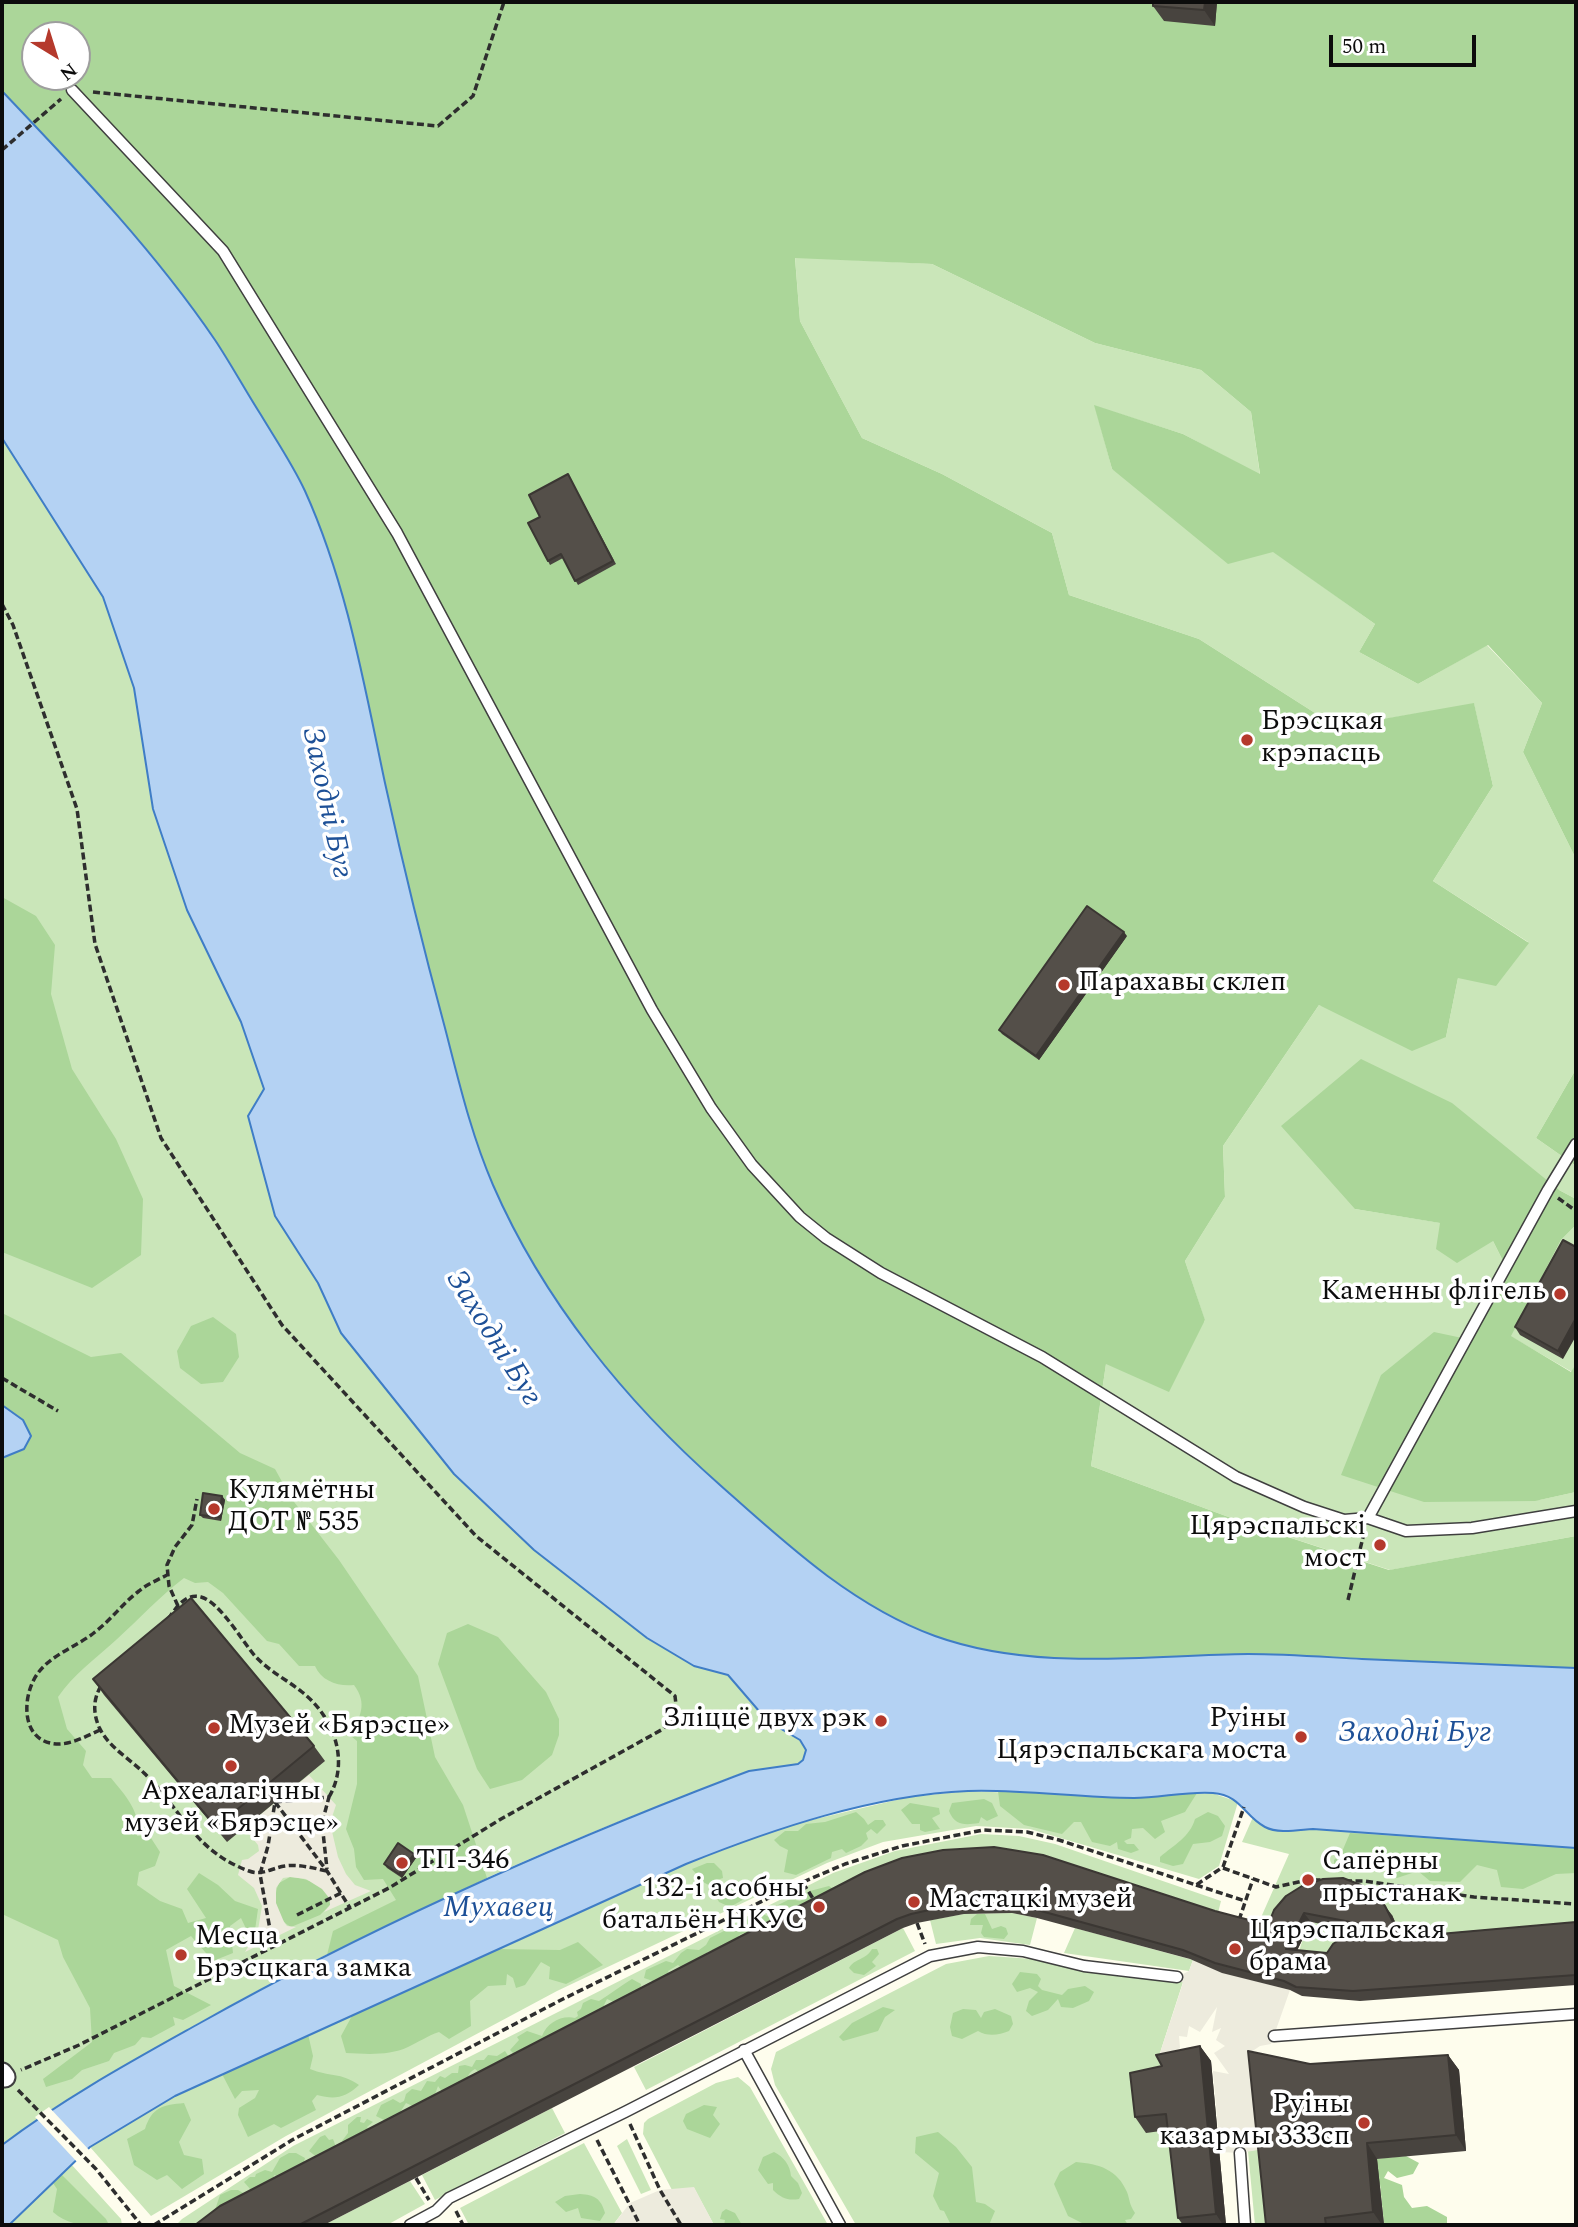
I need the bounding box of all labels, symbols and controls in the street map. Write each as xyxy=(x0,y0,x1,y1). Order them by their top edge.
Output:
north arrow xyxy=(21,21,91,91)
scale bar xyxy=(1333,21,1480,65)
text: 50 m xyxy=(1342,31,1386,63)
text: N xyxy=(53,55,83,88)
place label: Брэсцкая крэпасць xyxy=(1261,707,1384,773)
water label: Заходні Буг xyxy=(291,724,359,882)
marker: Брэсцкая крэпасць xyxy=(1239,732,1255,748)
place label: Парахавы склеп xyxy=(1078,968,1286,1002)
marker: Парахавы склеп xyxy=(1056,977,1072,993)
water label: Заходні Буг xyxy=(436,1264,548,1414)
place label: Каменны флігель xyxy=(1321,1277,1546,1311)
marker: Каменны флігель xyxy=(1552,1286,1568,1302)
place label: Кулямётны ДОТ № 535 xyxy=(228,1476,375,1542)
marker: Кулямётны ДОТ № 535 xyxy=(206,1501,222,1517)
place label: Цярэспальскі мост xyxy=(1189,1512,1366,1578)
marker: Цярэспальскі мост xyxy=(1372,1537,1388,1553)
place label: Зліццё двух рэк xyxy=(663,1704,867,1738)
place label: Руіны Цярэспальскага моста xyxy=(996,1704,1287,1770)
place label: Музей «Бярэсце» xyxy=(228,1711,449,1745)
marker: Зліццё двух рэк xyxy=(873,1713,889,1729)
water label: Заходні Буг xyxy=(1338,1717,1492,1753)
marker: Музей «Бярэсце» xyxy=(206,1720,222,1736)
marker: Руіны Цярэспальскага моста xyxy=(1293,1729,1309,1745)
marker: Археалагічны музей «Бярэсце» xyxy=(223,1758,239,1774)
place label: Археалагічны музей «Бярэсце» xyxy=(124,1777,338,1843)
place label: ТП-346 xyxy=(416,1846,509,1880)
place label: Сапёрны прыстанак xyxy=(1322,1847,1462,1913)
marker: ТП-346 xyxy=(394,1855,410,1871)
marker: Сапёрны прыстанак xyxy=(1300,1872,1316,1888)
place label: 132-і асобны батальён НКУС xyxy=(602,1874,805,1940)
place label: Мастацкі музей xyxy=(928,1885,1133,1919)
water label: Мухавец xyxy=(443,1892,553,1928)
marker: Мастацкі музей xyxy=(906,1894,922,1910)
marker: 132-і асобны батальён НКУС xyxy=(811,1899,827,1915)
place label: Цярэспальская брама xyxy=(1249,1916,1446,1982)
place label: Месца Брэсцкага замка xyxy=(195,1922,412,1988)
marker: Цярэспальская брама xyxy=(1227,1941,1243,1957)
marker: Месца Брэсцкага замка xyxy=(173,1947,189,1963)
place label: Руіны казармы 333сп xyxy=(1159,2090,1350,2156)
marker: Руіны казармы 333сп xyxy=(1356,2115,1372,2131)

